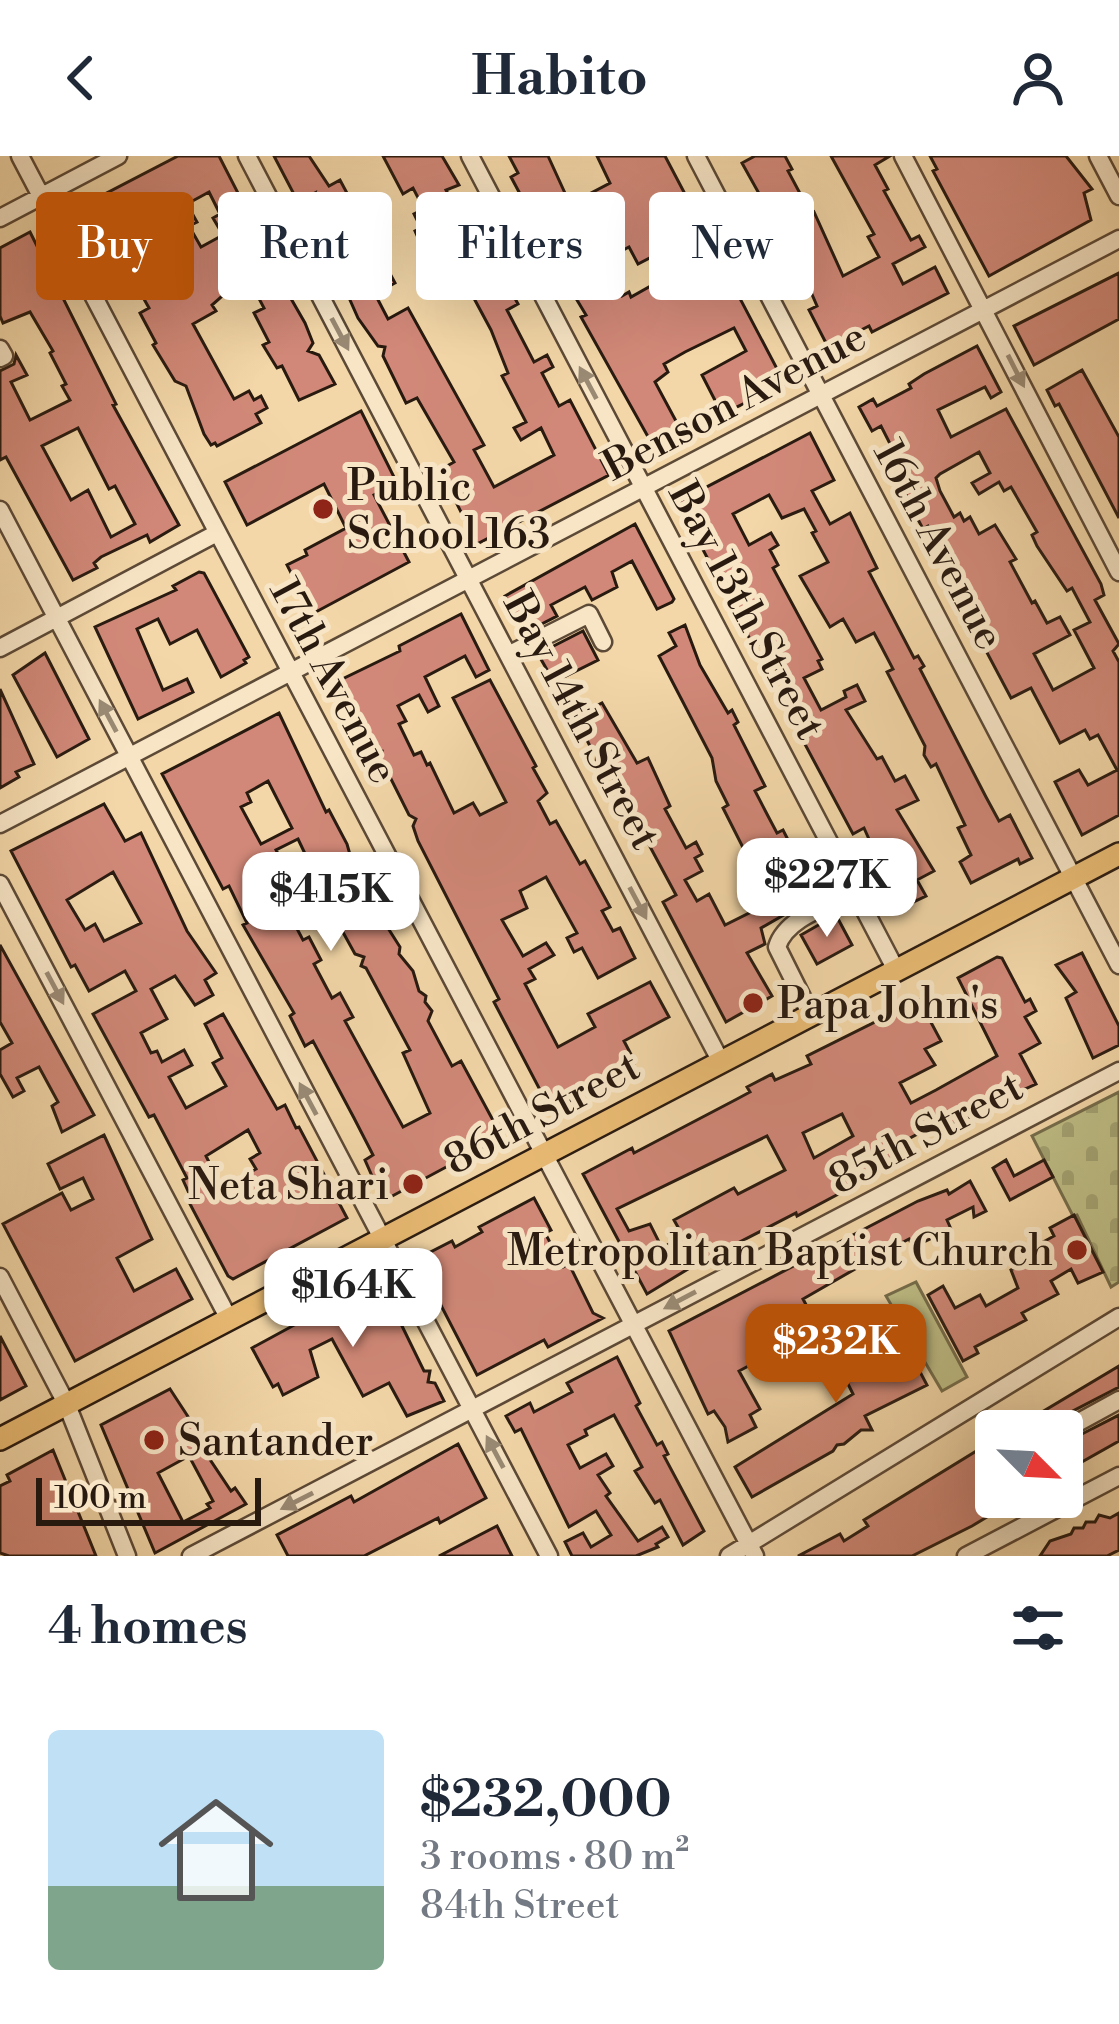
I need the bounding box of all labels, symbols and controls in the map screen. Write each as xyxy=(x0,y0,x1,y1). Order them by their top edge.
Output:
text: Habito xyxy=(471,44,648,112)
icon: back xyxy=(48,45,114,111)
icon: person xyxy=(1005,45,1071,111)
chip: Buy xyxy=(36,192,194,300)
chip: Rent xyxy=(218,192,392,300)
chip: Filters xyxy=(416,192,625,300)
chip: New xyxy=(649,192,814,300)
street label: Benson Avenue xyxy=(594,311,876,494)
one-way arrow xyxy=(329,317,350,352)
one-way arrow xyxy=(1005,354,1025,389)
one-way arrow xyxy=(578,366,599,401)
street label: 16th Avenue xyxy=(861,431,1015,659)
place label: Public School 163 xyxy=(347,461,551,562)
street label: Bay 13th Street xyxy=(654,473,836,750)
marker: Public School 163 xyxy=(310,496,336,522)
street label: 17th Avenue xyxy=(257,570,409,793)
street label: Bay 14th Street xyxy=(489,582,671,860)
one-way arrow xyxy=(98,698,119,733)
pin: $227K xyxy=(743,838,911,940)
pin: $415K xyxy=(247,852,415,954)
text: $227K xyxy=(764,852,890,901)
text: $415K xyxy=(269,866,393,915)
one-way arrow xyxy=(627,885,647,920)
one-way arrow xyxy=(44,971,64,1005)
place label: Papa John's xyxy=(777,979,998,1032)
marker: Papa John's xyxy=(740,990,766,1016)
street label: 86th Street xyxy=(435,1040,649,1188)
street label: 85th Street xyxy=(820,1061,1032,1207)
one-way arrow xyxy=(299,1081,319,1116)
place label: Neta Shari xyxy=(188,1160,389,1213)
marker: Neta Shari xyxy=(400,1171,426,1197)
place label: Metropolitan Baptist Church xyxy=(507,1226,1053,1279)
marker: Metropolitan Baptist Church xyxy=(1064,1237,1090,1263)
pin: $164K xyxy=(269,1248,437,1350)
text: $164K xyxy=(291,1262,415,1311)
one-way arrow xyxy=(663,1290,698,1310)
pin: $232K xyxy=(752,1304,920,1406)
text: $232K xyxy=(772,1318,900,1367)
north arrow xyxy=(975,1410,1083,1518)
map controls xyxy=(975,1410,1083,1518)
place label: Santander xyxy=(178,1416,373,1469)
marker: Santander xyxy=(141,1427,167,1453)
one-way arrow xyxy=(486,1435,506,1469)
scale bar xyxy=(36,1472,261,1525)
text: 100 m xyxy=(54,1478,147,1519)
one-way arrow xyxy=(280,1490,315,1510)
icon: filters xyxy=(1005,1595,1071,1661)
text: 4 homes xyxy=(48,1596,248,1660)
text: $232,000 xyxy=(420,1769,672,1833)
icon: home xyxy=(144,1778,288,1922)
text: 3 rooms · 80 m² xyxy=(420,1833,689,1882)
text: 84th Street xyxy=(420,1882,619,1931)

